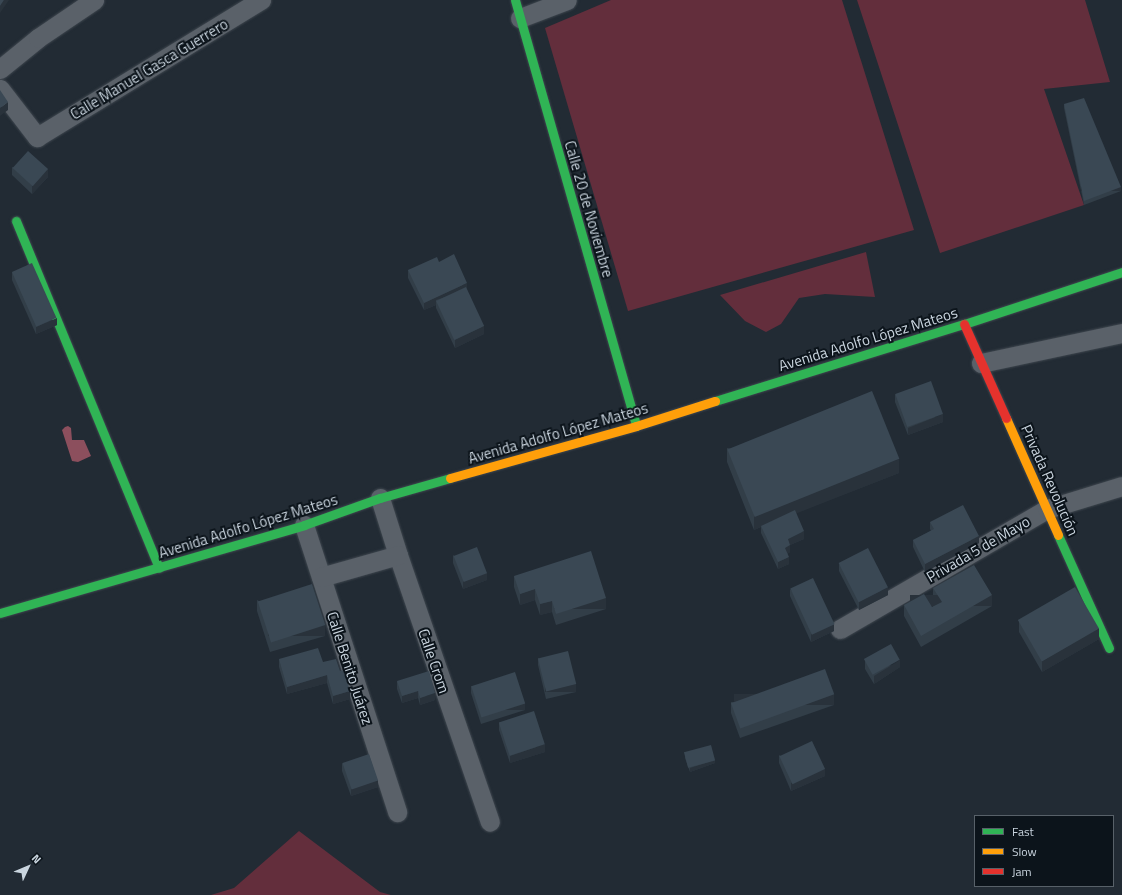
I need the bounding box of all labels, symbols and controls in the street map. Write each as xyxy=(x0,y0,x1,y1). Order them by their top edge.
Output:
street label: Calle Manuel Gasca Guerrero xyxy=(67,15,231,123)
street label: Calle 20 de Noviembre xyxy=(561,139,617,279)
street label: Avenida Adolfo López Mateos xyxy=(776,303,960,375)
street label: Avenida Adolfo López Mateos xyxy=(466,399,650,467)
street label: Privada Revolución xyxy=(1017,422,1083,538)
street label: Avenida Adolfo López Mateos xyxy=(156,490,340,562)
street label: Privada 5 de Mayo xyxy=(923,512,1033,586)
street label: Calle Benito Juárez xyxy=(323,609,377,727)
street label: Calle Crom xyxy=(415,626,453,696)
legend xyxy=(974,815,1114,887)
text: Fast xyxy=(1012,822,1034,841)
text: Slow xyxy=(1012,842,1037,861)
north arrow xyxy=(8,847,48,887)
text: N xyxy=(28,850,45,867)
text: Jam xyxy=(1012,862,1032,881)

